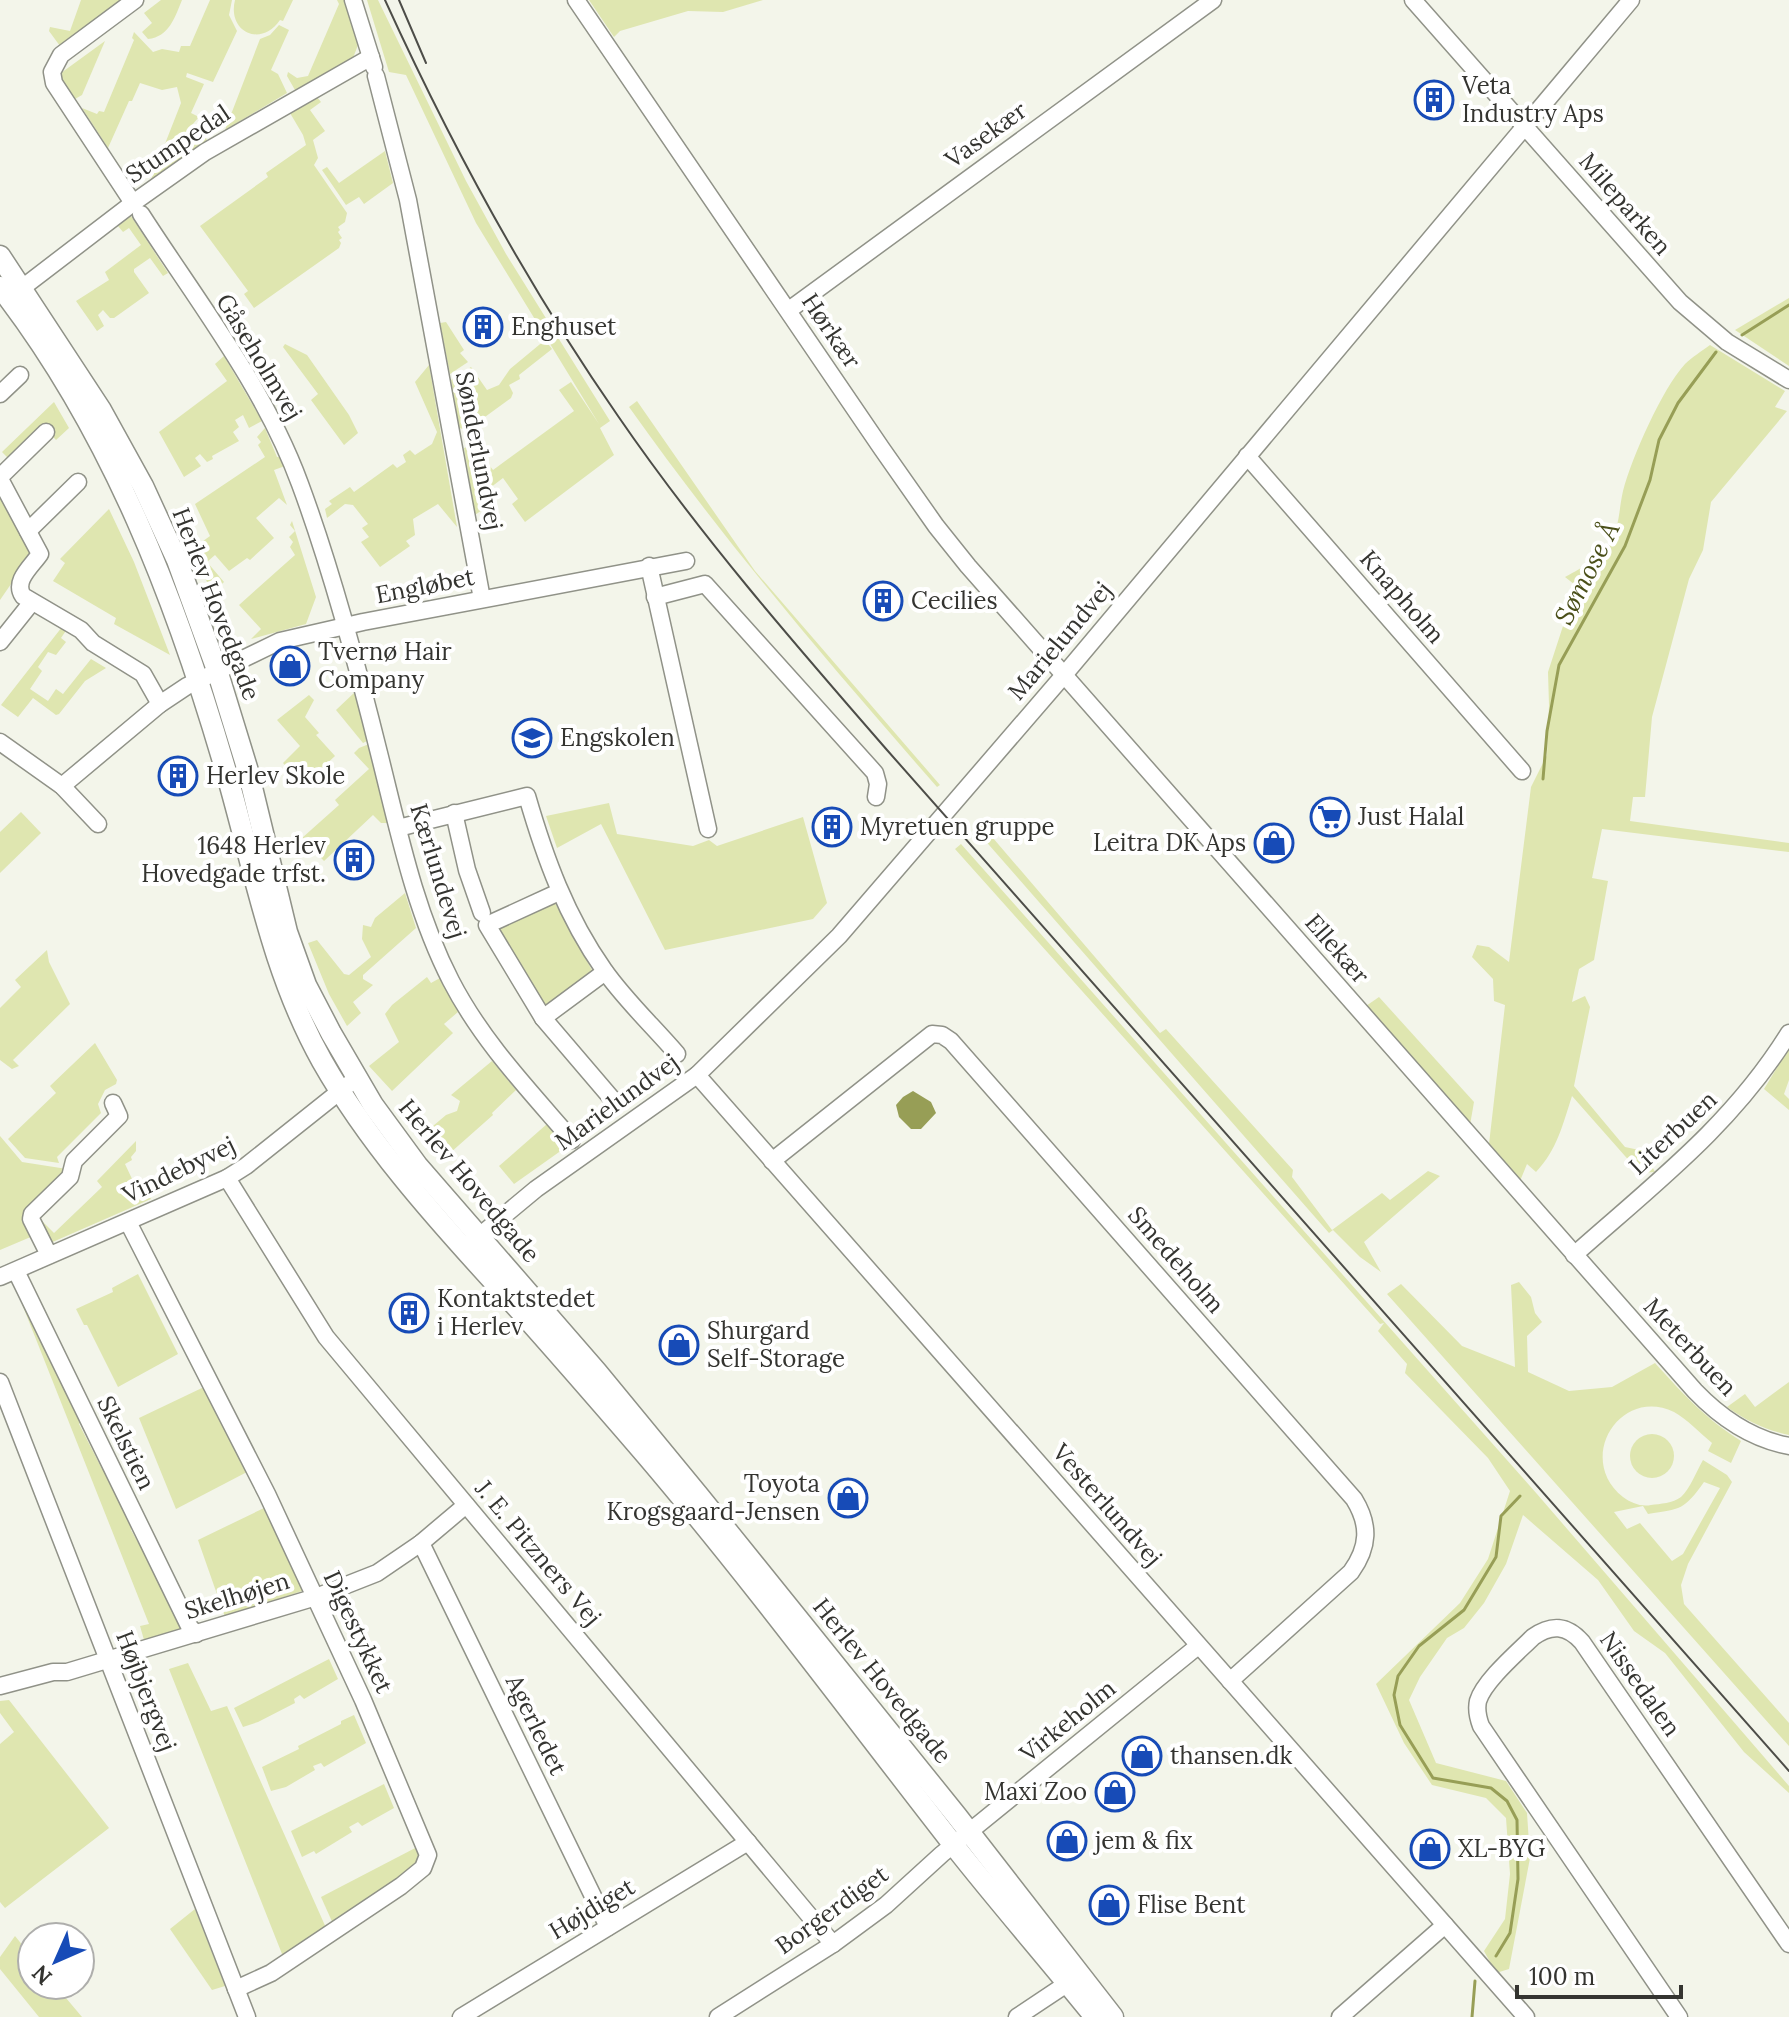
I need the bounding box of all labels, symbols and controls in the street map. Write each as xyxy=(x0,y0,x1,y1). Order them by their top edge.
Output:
place label: Veta Industry Aps xyxy=(1461,70,1604,129)
building icon: Veta Industry Aps xyxy=(1413,79,1455,121)
street label: Vasekær xyxy=(938,94,1033,175)
street label: Stumpedal xyxy=(120,97,236,190)
street label: Mileparken xyxy=(1572,146,1678,261)
street label: Hørkær xyxy=(795,287,868,375)
street label: Gåseholmvej xyxy=(209,288,309,426)
building icon: Enghuset xyxy=(462,306,504,348)
place label: Enghuset xyxy=(511,311,617,342)
street label: Sønderlundvej xyxy=(449,369,510,533)
street label: Herlev Hovedgade xyxy=(165,503,267,704)
water label: Sømose Å xyxy=(1547,515,1627,630)
street label: Knapholm xyxy=(1353,543,1451,650)
street label: Engløbet xyxy=(373,561,478,610)
street label: Marielundvej xyxy=(1001,575,1118,706)
building icon: Cecilies xyxy=(862,580,904,622)
place label: Cecilies xyxy=(911,585,998,616)
place label: Tvernø Hair Company xyxy=(318,636,452,695)
shop icon: Tvernø Hair Company xyxy=(269,645,311,687)
school or university icon: Engskolen xyxy=(511,717,553,759)
place label: Engskolen xyxy=(560,722,675,753)
building icon: Herlev Skole xyxy=(157,755,199,797)
place label: Herlev Skole xyxy=(206,760,345,791)
supermarket icon: Just Halal xyxy=(1309,796,1351,838)
street label: Kærlundevej xyxy=(403,800,474,942)
place label: Just Halal xyxy=(1357,801,1464,832)
building icon: Myretuen gruppe xyxy=(811,806,853,848)
place label: Myretuen gruppe xyxy=(860,811,1055,842)
shop icon: Leitra DK Aps xyxy=(1253,822,1295,864)
place label: Leitra DK Aps xyxy=(1093,827,1246,858)
place label: 1648 Herlev Hovedgade trfst. xyxy=(141,830,327,889)
building icon: 1648 Herlev Hovedgade trfst. xyxy=(333,839,375,881)
street label: Ellekær xyxy=(1298,907,1377,991)
street label: Marielundvej xyxy=(549,1046,685,1157)
street label: Literbuen xyxy=(1622,1084,1723,1181)
street label: Herlev Hovedgade xyxy=(392,1093,547,1269)
street label: Vindebyvej xyxy=(116,1129,240,1211)
street label: Smedeholm xyxy=(1122,1200,1231,1319)
place label: Kontaktstedet i Herlev xyxy=(437,1283,596,1342)
street label: Meterbuen xyxy=(1637,1291,1744,1402)
building icon: Kontaktstedet i Herlev xyxy=(388,1292,430,1334)
place label: Shurgard Self-Storage xyxy=(707,1315,845,1374)
shop icon: Shurgard Self-Storage xyxy=(658,1324,700,1366)
street label: Skelstien xyxy=(90,1391,162,1495)
street label: Vesterlundvej xyxy=(1045,1436,1169,1572)
place label: Toyota Krogsgaard-Jensen xyxy=(606,1468,820,1527)
street label: J. E. Pitzners Vej xyxy=(468,1473,608,1632)
shop icon: Toyota Krogsgaard-Jensen xyxy=(827,1477,869,1519)
street label: Skelhøjen xyxy=(181,1565,293,1626)
street label: Digestykket xyxy=(317,1566,401,1699)
street label: Herlev Hovedgade xyxy=(806,1592,959,1770)
street label: Nissedalen xyxy=(1593,1625,1688,1742)
street label: Højbjergvej xyxy=(109,1626,184,1756)
street label: Agerledet xyxy=(499,1669,574,1780)
street label: Virkeholm xyxy=(1013,1673,1122,1769)
shop icon: thansen.dk xyxy=(1121,1735,1163,1777)
place label: thansen.dk xyxy=(1170,1740,1293,1771)
shop icon: Maxi Zoo xyxy=(1094,1771,1136,1813)
place label: Maxi Zoo xyxy=(984,1776,1087,1807)
shop icon: jem & fix xyxy=(1046,1820,1088,1862)
place label: jem & fix xyxy=(1092,1825,1193,1856)
shop icon: XL-BYG xyxy=(1409,1828,1451,1870)
place label: XL-BYG xyxy=(1458,1833,1545,1864)
street label: Borgerdiget xyxy=(769,1858,895,1961)
street label: Højdiget xyxy=(543,1870,641,1946)
shop icon: Flise Bent xyxy=(1088,1884,1130,1926)
place label: Flise Bent xyxy=(1137,1889,1246,1920)
north arrow xyxy=(16,1921,96,2001)
scale bar xyxy=(1517,1949,1681,1999)
text: N xyxy=(26,1959,58,1991)
text: 100 m xyxy=(1529,1961,1595,1992)

